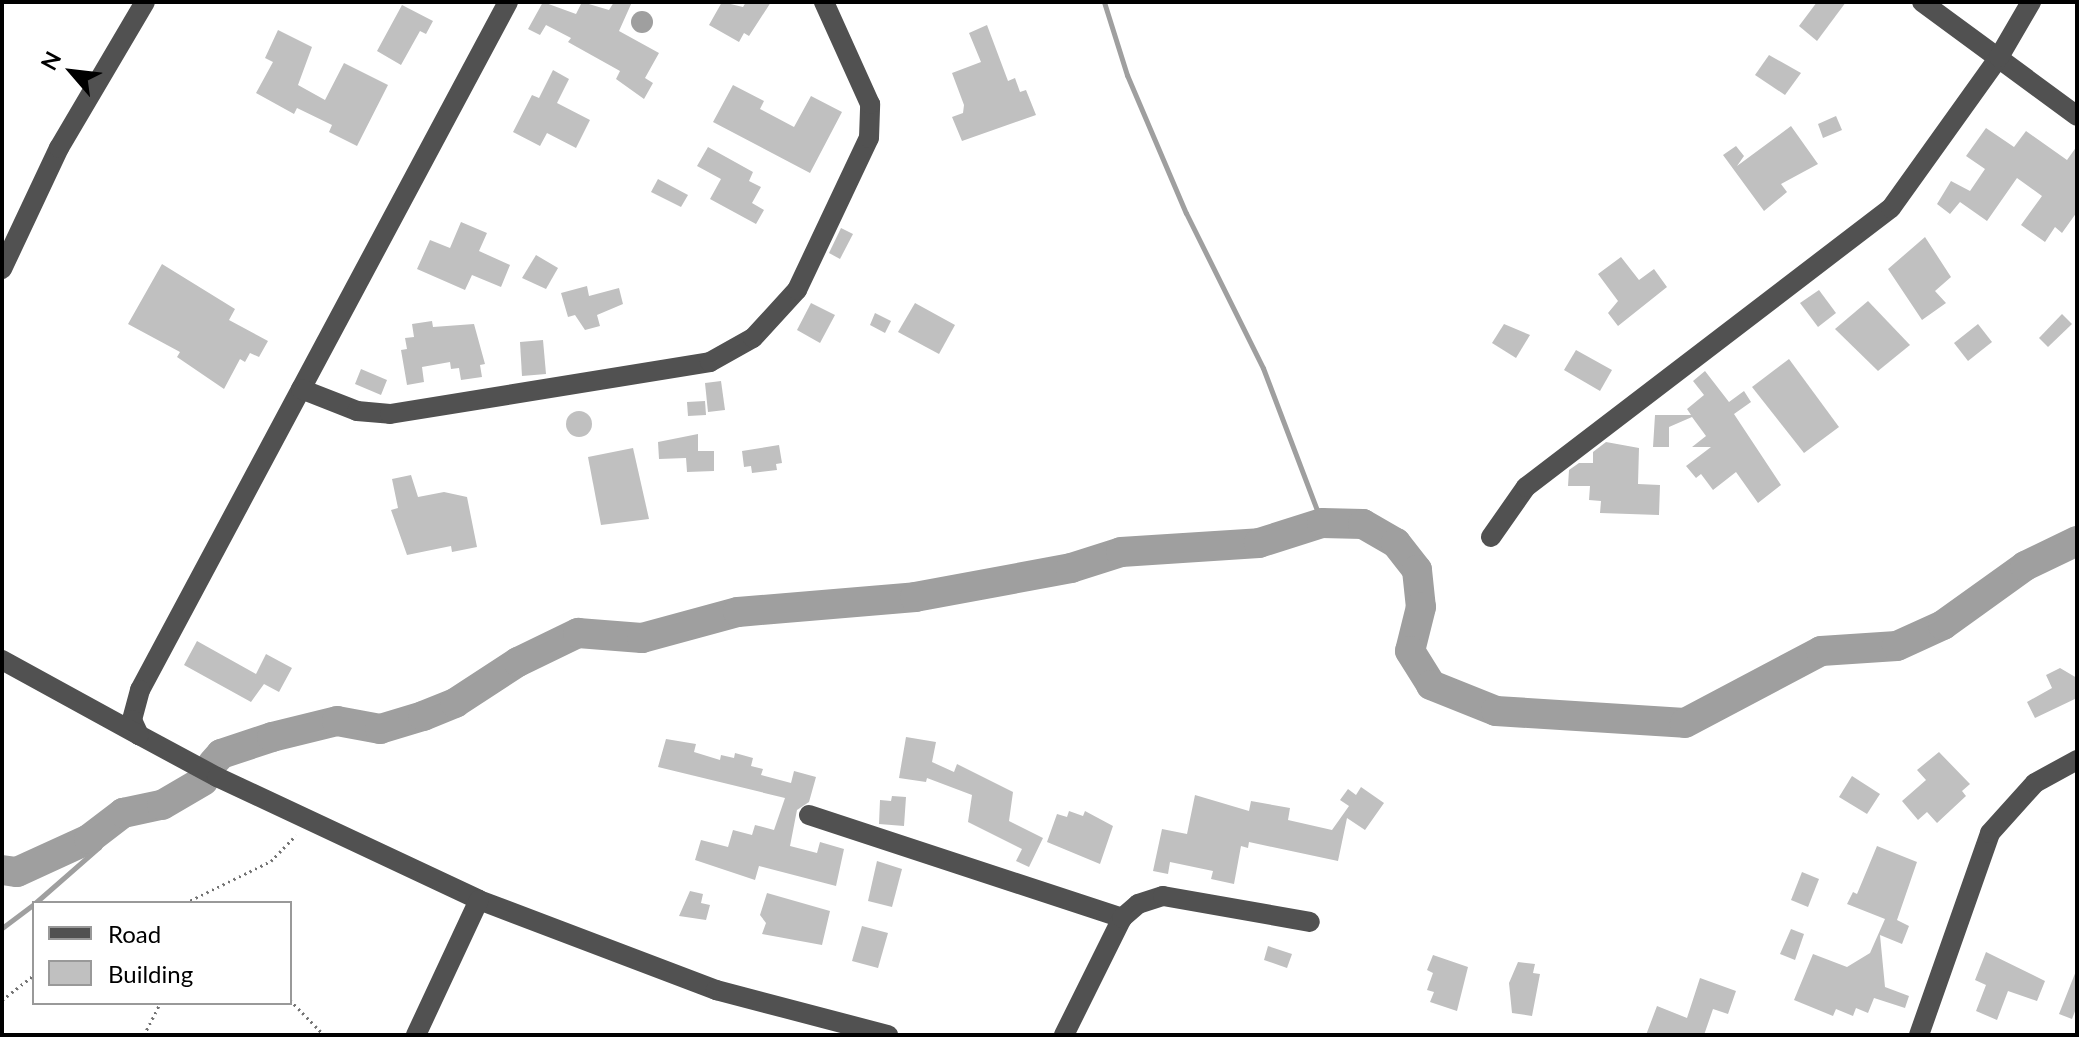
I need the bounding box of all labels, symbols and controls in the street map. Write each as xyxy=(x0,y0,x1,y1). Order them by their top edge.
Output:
north arrow xyxy=(32,32,112,112)
text: N xyxy=(34,47,66,74)
legend xyxy=(32,901,292,1005)
text: Road xyxy=(108,919,161,948)
text: Building xyxy=(108,959,193,988)

